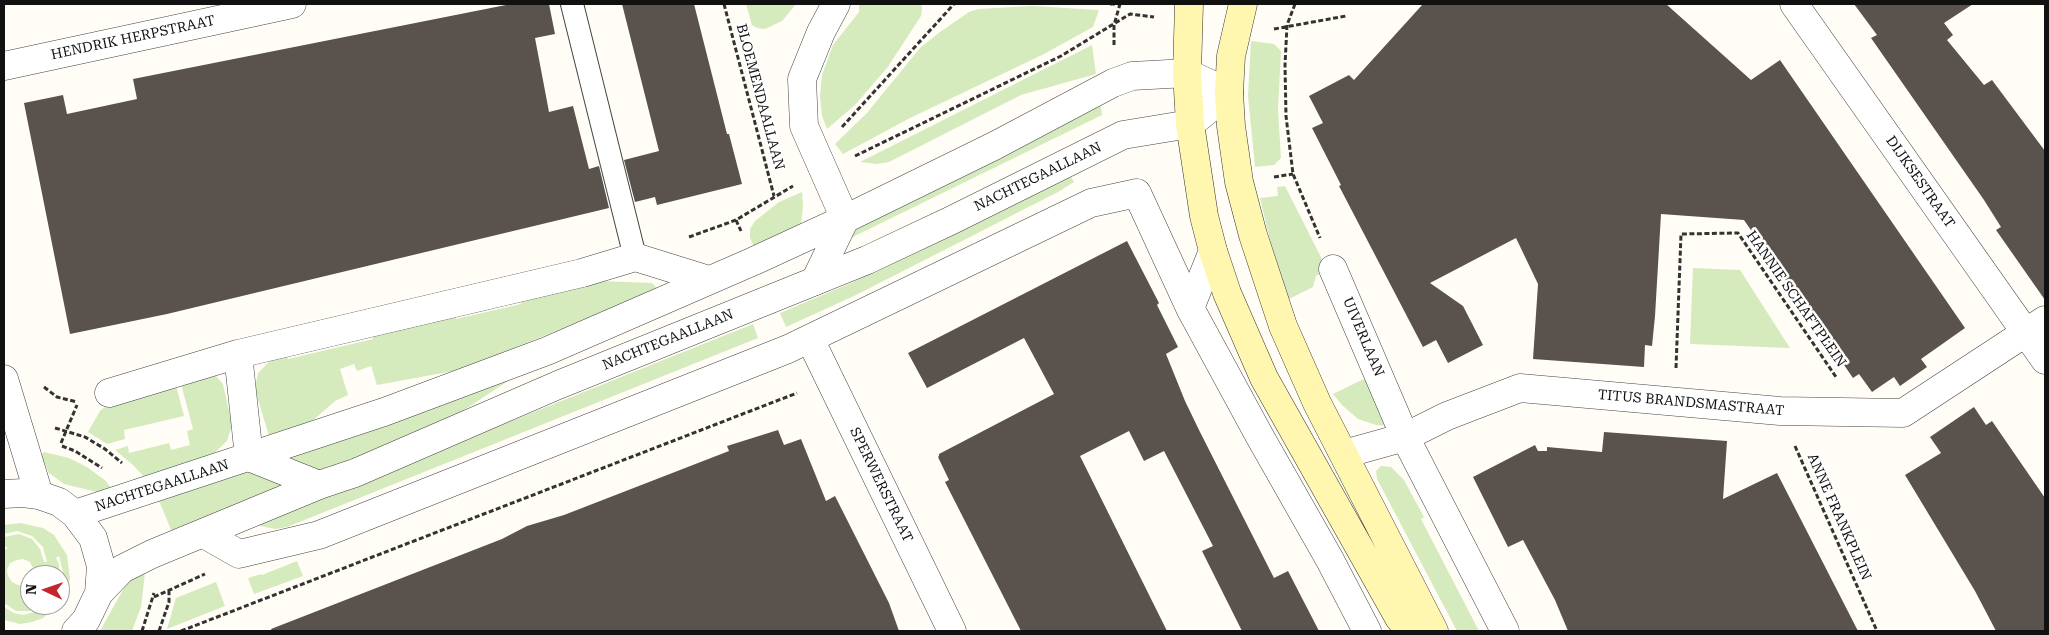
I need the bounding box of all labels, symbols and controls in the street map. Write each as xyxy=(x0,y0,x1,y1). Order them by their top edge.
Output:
street label: HENDRIK HERPSTRAAT xyxy=(49,12,217,64)
street label: BLOEMENDAALLAAN xyxy=(732,22,788,172)
street label: DIJKSESTRAAT xyxy=(1882,133,1958,231)
street label: NACHTEGAALLAAN xyxy=(971,139,1105,215)
street label: HANNIE SCHAFTPLEIN xyxy=(1742,228,1850,370)
street label: UIVERLAAN xyxy=(1339,295,1387,379)
street label: NACHTEGAALLAAN xyxy=(600,306,736,374)
street label: TITUS BRANDSMASTRAAT xyxy=(1597,386,1785,420)
street label: SPERWERSTRAAT xyxy=(846,425,916,545)
street label: ANNE FRANKPLEIN xyxy=(1803,451,1875,583)
street label: NACHTEGAALLAAN xyxy=(93,456,231,516)
north arrow xyxy=(20,565,70,615)
text: N xyxy=(23,583,39,595)

